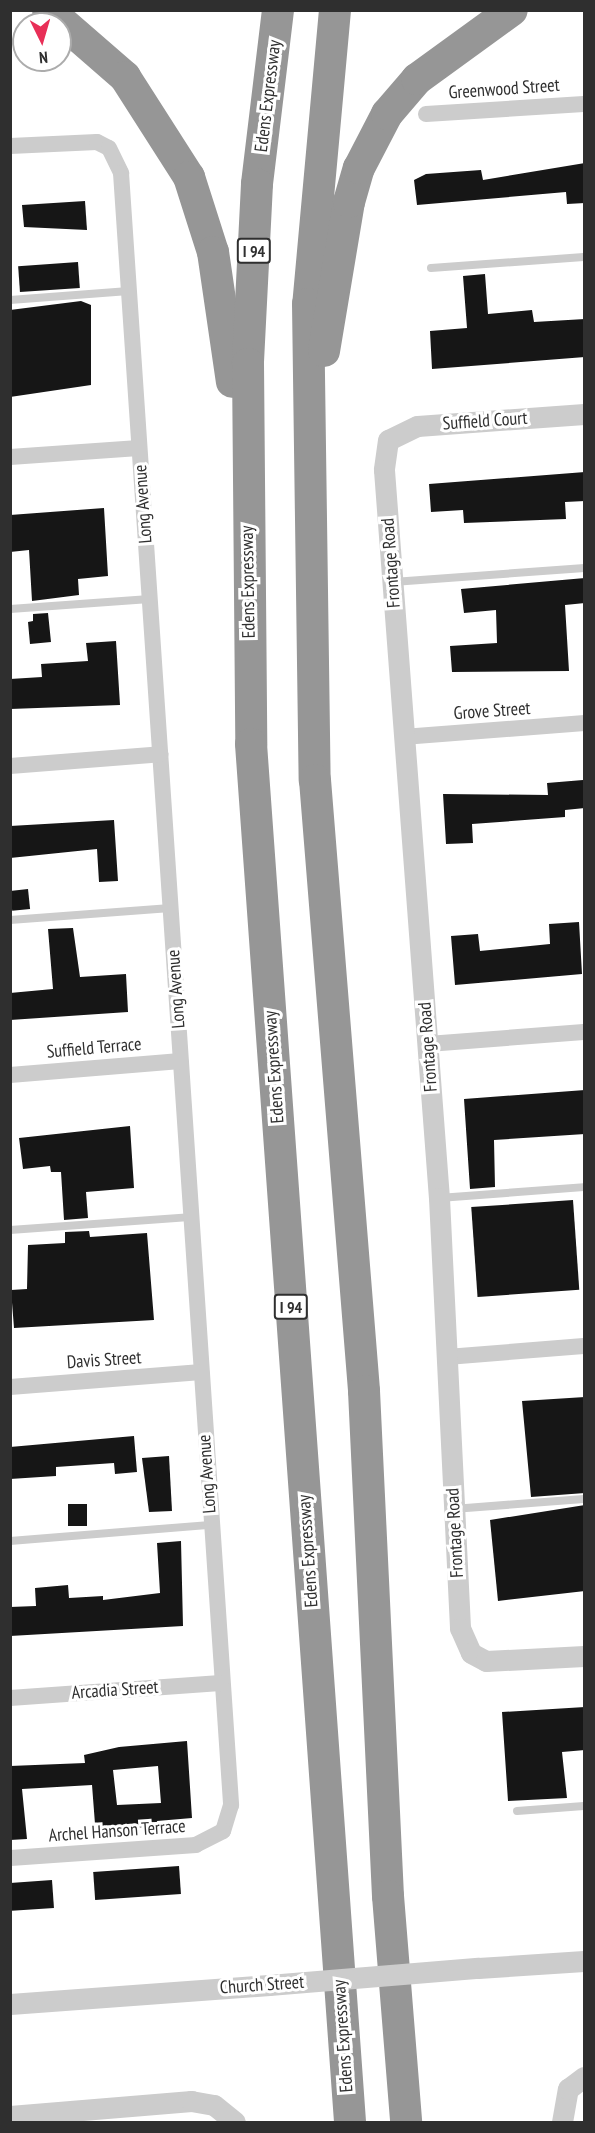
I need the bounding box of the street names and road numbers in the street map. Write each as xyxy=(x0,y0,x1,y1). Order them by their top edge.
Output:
street label: Edens Expressway xyxy=(250,39,286,153)
street label: Greenwood Street xyxy=(448,74,560,104)
road number: I 94 xyxy=(236,238,272,264)
street label: Suffield Court xyxy=(442,407,528,435)
street label: Long Avenue xyxy=(129,464,157,544)
street label: Frontage Road xyxy=(377,517,405,609)
street label: Edens Expressway xyxy=(236,525,260,639)
street label: Grove Street xyxy=(453,698,531,724)
street label: Long Avenue xyxy=(162,949,190,1029)
street label: Frontage Road xyxy=(414,1001,442,1093)
street label: Edens Expressway xyxy=(259,1010,289,1124)
street label: Suffield Terrace xyxy=(46,1033,142,1063)
road number: I 94 xyxy=(273,1294,309,1320)
street label: Davis Street xyxy=(66,1347,142,1373)
street label: Long Avenue xyxy=(193,1434,221,1514)
street label: Frontage Road xyxy=(442,1488,468,1578)
street label: Edens Expressway xyxy=(293,1494,323,1608)
street label: Arcadia Street xyxy=(71,1676,159,1704)
street label: Archel Hanson Terrace xyxy=(48,1815,186,1847)
street label: Church Street xyxy=(219,1971,305,1999)
street label: Edens Expressway xyxy=(328,1979,358,2093)

